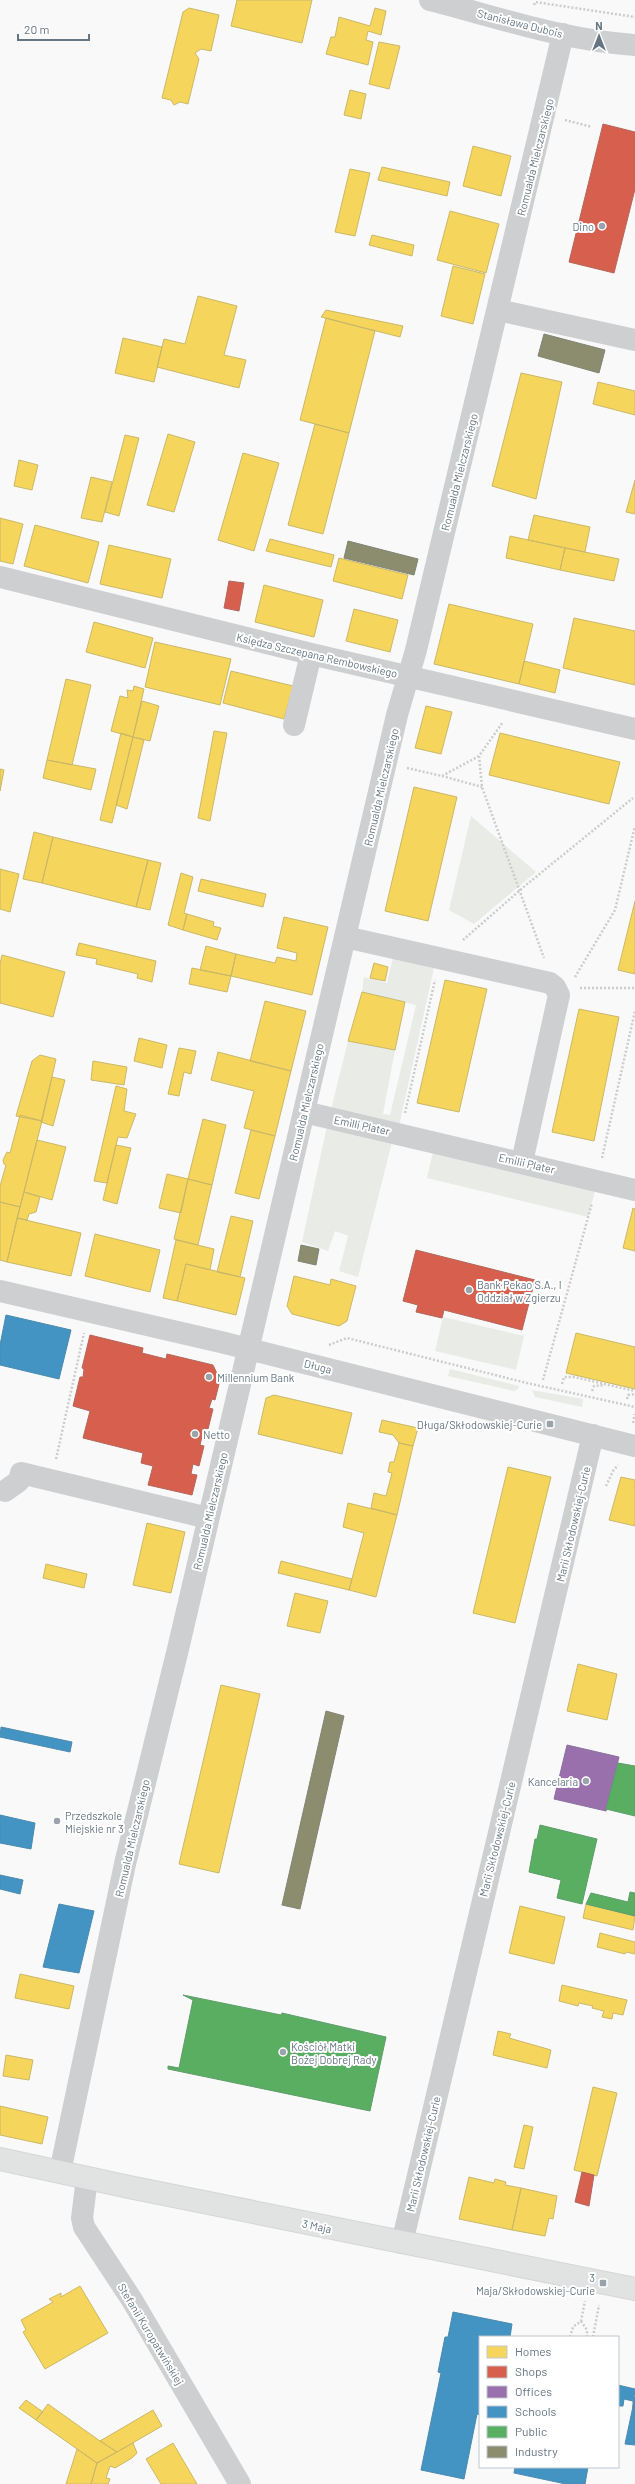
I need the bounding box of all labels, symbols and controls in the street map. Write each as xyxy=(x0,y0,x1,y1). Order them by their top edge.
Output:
street label: Stanisława Dubois xyxy=(476,6,564,40)
scale bar xyxy=(18,16,89,42)
north arrow xyxy=(579,16,619,56)
text: N xyxy=(595,19,603,32)
text: 20 m xyxy=(24,22,50,36)
street label: Romualda Mielczarskiego xyxy=(514,97,556,217)
place label: Dino xyxy=(573,220,594,233)
marker: Dino xyxy=(597,221,607,231)
street label: Romualda Mielczarskiego xyxy=(438,412,480,532)
street label: Księdza Szczepana Rembowskiego xyxy=(235,630,399,680)
street label: Romualda Mielczarskiego xyxy=(361,727,401,847)
street label: Romualda Mielczarskiego xyxy=(286,1042,326,1162)
street label: Emilli Plater xyxy=(333,1113,391,1137)
street label: Emilii Plater xyxy=(498,1150,556,1176)
place label: Bank Pekao S.A., I Oddział w Zgierzu xyxy=(477,1278,562,1304)
marker: Bank Pekao S.A., I Oddział w Zgierzu xyxy=(464,1285,474,1295)
street label: Długa xyxy=(303,1356,333,1376)
place label: Millennium Bank xyxy=(217,1371,295,1384)
marker: Millennium Bank xyxy=(204,1372,214,1382)
place label: Długa/Skłodowskiej-Curie xyxy=(417,1418,542,1431)
marker: Długa/Skłodowskiej-Curie xyxy=(545,1419,555,1429)
place label: Netto xyxy=(203,1428,230,1441)
marker: Netto xyxy=(190,1429,200,1439)
street label: Romualda Mielczarskiego xyxy=(190,1451,230,1571)
street label: Marii Skłodowskiej-Curie xyxy=(553,1465,593,1583)
place label: Kancelaria xyxy=(528,1775,578,1788)
marker: Kancelaria xyxy=(581,1776,591,1786)
street label: Romualda Mielczarskiego xyxy=(112,1778,152,1898)
street label: Marii Skłodowskiej-Curie xyxy=(476,1780,518,1898)
place label: Przedszkole Miejskie nr 3 xyxy=(65,1809,124,1835)
marker: Przedszkole Miejskie nr 3 xyxy=(52,1816,62,1826)
place label: Kościół Matki Bożej Dobrej Rady xyxy=(291,2040,376,2066)
marker: Kościół Matki Bożej Dobrej Rady xyxy=(278,2047,288,2057)
street label: Marii Skłodowskiej-Curie xyxy=(403,2095,443,2213)
street label: 3 Maja xyxy=(301,2217,333,2235)
place label: 3 Maja/Skłodowskiej-Curie xyxy=(476,2271,595,2297)
marker: 3 Maja/Skłodowskiej-Curie xyxy=(598,2278,608,2288)
street label: Stefanii Kuropatwińskiej xyxy=(116,2281,186,2387)
legend xyxy=(479,2336,619,2468)
text: Homes xyxy=(515,2344,552,2358)
text: Shops xyxy=(515,2364,548,2378)
text: Offices xyxy=(515,2384,552,2398)
text: Schools xyxy=(515,2404,556,2418)
text: Public xyxy=(515,2424,547,2438)
text: Industry xyxy=(515,2444,558,2458)

